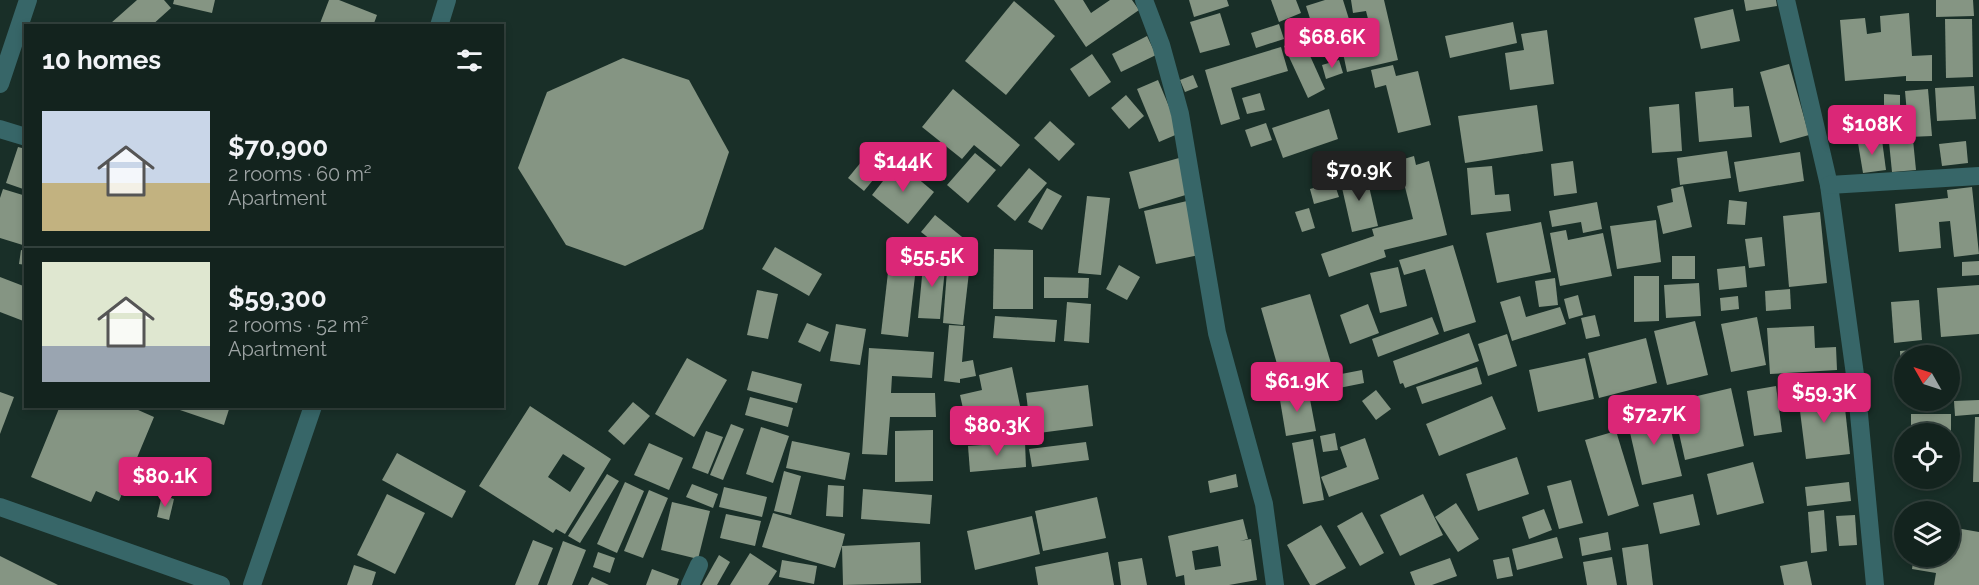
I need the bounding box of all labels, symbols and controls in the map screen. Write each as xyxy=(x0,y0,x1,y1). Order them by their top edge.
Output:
pin: $68.6K xyxy=(1283,18,1381,69)
text: $68.6K xyxy=(1299,25,1365,49)
icon: filters xyxy=(453,44,486,77)
text: 10 homes xyxy=(42,45,161,75)
pin: $108K xyxy=(1830,105,1914,156)
text: $108K xyxy=(1842,112,1902,136)
text: $70,900 xyxy=(228,132,328,162)
icon: home xyxy=(90,135,162,207)
pin: $144K xyxy=(861,142,945,193)
text: $144K xyxy=(874,149,932,173)
pin: $70.9K xyxy=(1310,151,1408,202)
text: $70.9K xyxy=(1326,158,1392,182)
text: 2 rooms · 60 m² xyxy=(228,162,372,186)
text: Apartment xyxy=(228,186,327,210)
pin: $55.5K xyxy=(883,237,981,288)
text: $55.5K xyxy=(900,244,964,268)
text: $59,300 xyxy=(228,283,327,313)
icon: home xyxy=(90,286,162,358)
text: 2 rooms · 52 m² xyxy=(228,313,369,337)
text: Apartment xyxy=(228,337,327,361)
north arrow xyxy=(1894,345,1960,411)
map controls xyxy=(1894,345,1960,567)
pin: $61.9K xyxy=(1248,362,1346,413)
text: $61.9K xyxy=(1265,369,1329,393)
pin: $59.3K xyxy=(1775,373,1873,424)
text: $59.3K xyxy=(1792,380,1856,404)
pin: $72.7K xyxy=(1605,395,1703,446)
text: $72.7K xyxy=(1622,402,1686,426)
pin: $80.3K xyxy=(948,406,1046,457)
text: $80.3K xyxy=(964,413,1030,437)
button: locate xyxy=(1894,423,1960,489)
pin: $80.1K xyxy=(116,457,214,508)
text: $80.1K xyxy=(133,464,197,488)
button: layers xyxy=(1894,501,1960,567)

